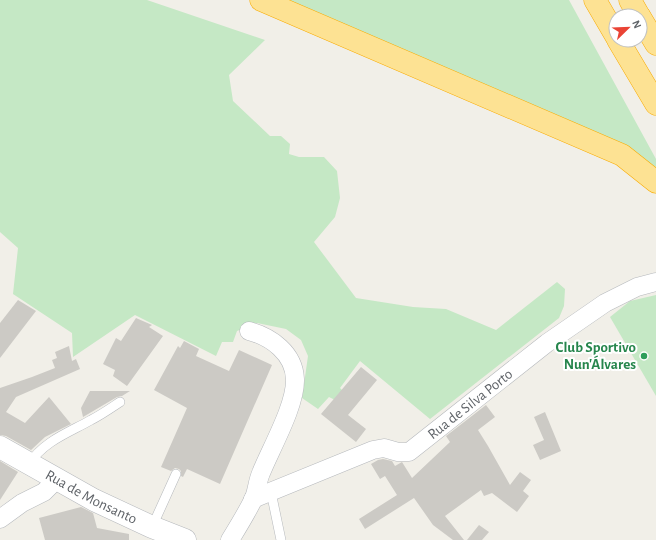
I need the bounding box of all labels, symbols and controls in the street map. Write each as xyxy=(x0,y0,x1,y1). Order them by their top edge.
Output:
north arrow xyxy=(608,8,648,48)
text: N xyxy=(630,19,643,30)
place label: Club Sportivo Nun'Álvares xyxy=(556,340,636,372)
marker: Club Sportivo Nun'Álvares xyxy=(639,351,649,361)
street label: Rua de Silva Porto xyxy=(425,366,515,442)
street label: Rua de Monsanto xyxy=(43,467,139,526)

